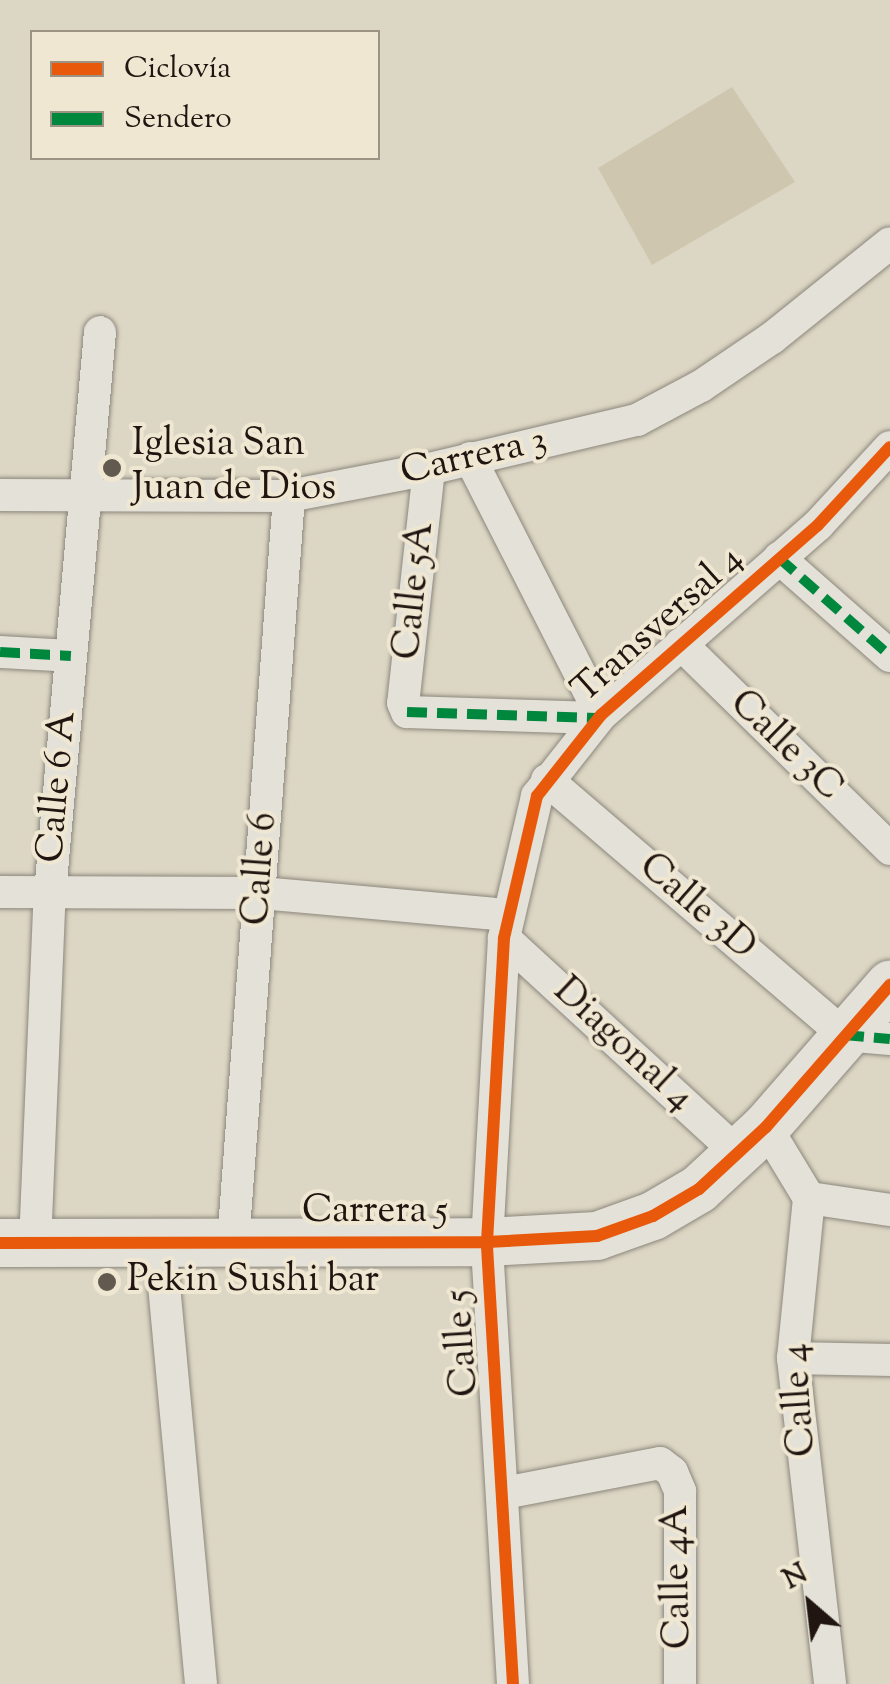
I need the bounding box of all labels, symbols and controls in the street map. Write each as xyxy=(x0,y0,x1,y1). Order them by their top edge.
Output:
legend xyxy=(30,30,380,160)
text: Ciclovía xyxy=(124,48,231,91)
text: Sendero xyxy=(124,98,232,141)
street label: Carrera 3 xyxy=(397,419,551,497)
place label: Iglesia San Juan de Dios xyxy=(132,423,336,512)
marker: Iglesia San Juan de Dios xyxy=(101,457,123,479)
street label: Calle 5A xyxy=(386,520,446,662)
street label: Transversal 4 xyxy=(564,538,754,714)
street label: Calle 3C xyxy=(719,682,851,812)
street label: Calle 6 A xyxy=(30,709,88,865)
street label: Calle 6 xyxy=(235,811,289,927)
street label: Calle 3D xyxy=(628,845,764,971)
street label: Diagonal 4 xyxy=(543,970,701,1122)
street label: Carrera 5 xyxy=(302,1190,448,1236)
place label: Pekin Sushi bar xyxy=(127,1259,379,1305)
marker: Pekin Sushi bar xyxy=(96,1271,118,1293)
street label: Calle 5 xyxy=(438,1288,490,1398)
street label: Calle 4 xyxy=(774,1342,828,1458)
street label: Calle 4A xyxy=(655,1504,703,1650)
north arrow xyxy=(760,1554,860,1654)
text: N xyxy=(777,1555,815,1600)

